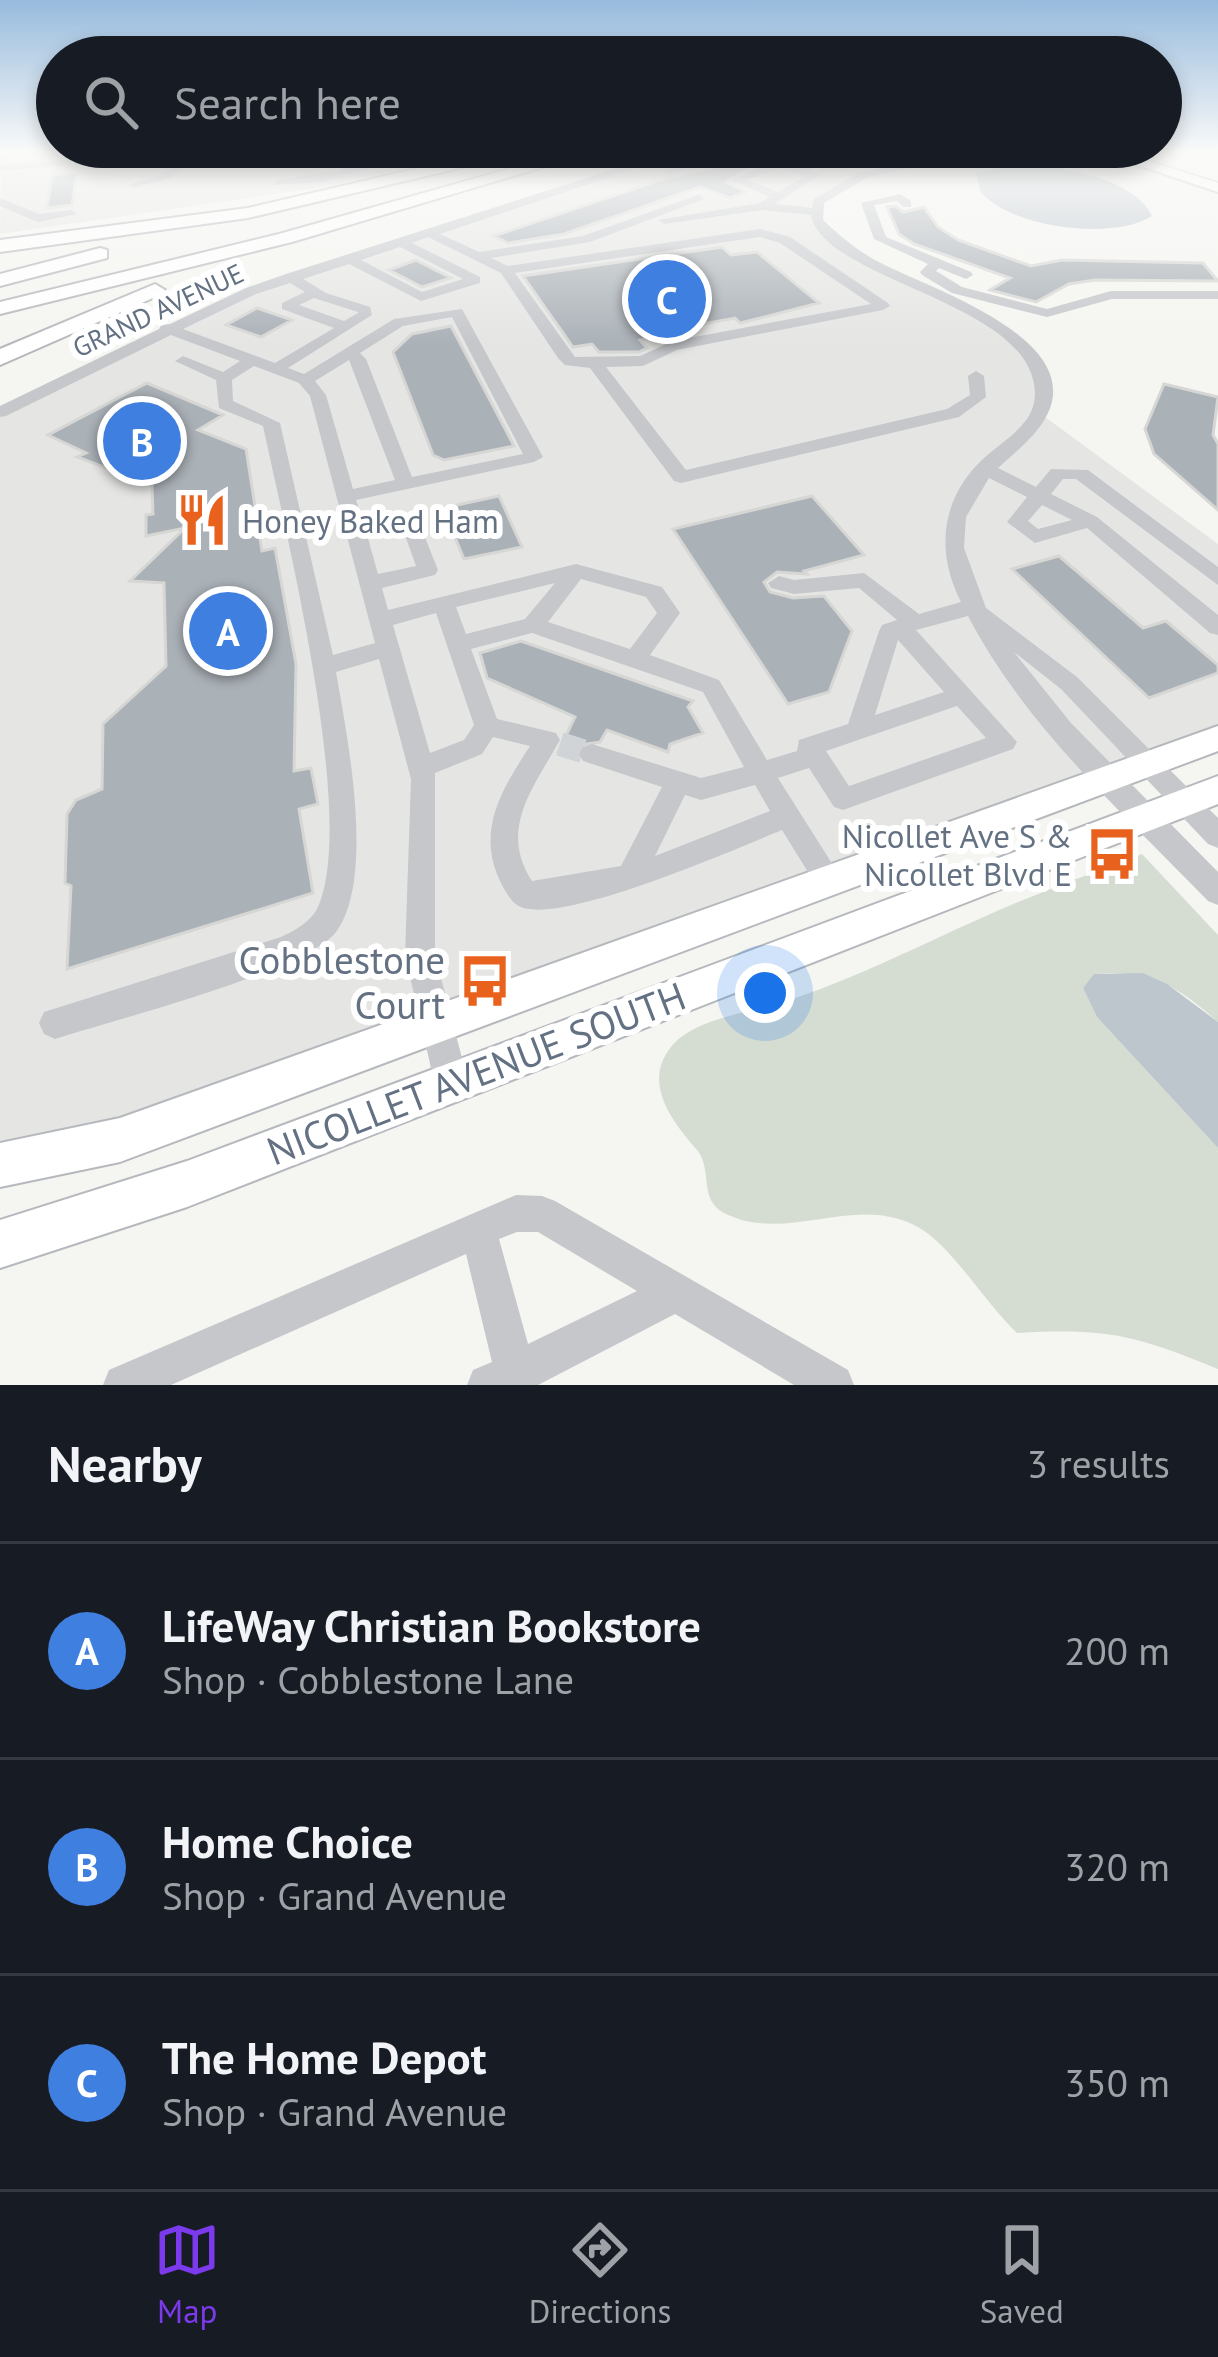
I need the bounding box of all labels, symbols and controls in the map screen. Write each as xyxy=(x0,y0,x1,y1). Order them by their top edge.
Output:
search box xyxy=(36,36,1182,168)
icon: search xyxy=(78,69,144,135)
text: Search here xyxy=(174,73,401,131)
pin: C xyxy=(628,254,706,344)
street label: GRAND AVENUE xyxy=(67,256,249,364)
pin: B xyxy=(103,396,181,486)
restaurant icon: Honey Baked Ham xyxy=(173,491,231,549)
place label: Honey Baked Ham xyxy=(242,499,499,542)
pin: A xyxy=(189,586,267,676)
place label: Nicollet Ave S & Nicollet Blvd E xyxy=(842,814,1072,895)
bus stop icon: Nicollet Ave S & Nicollet Blvd E xyxy=(1083,825,1141,883)
place label: Cobblestone Court xyxy=(239,934,445,1030)
bus stop icon: Cobblestone Court xyxy=(456,952,514,1010)
your location xyxy=(735,963,795,1023)
street label: NICOLLET AVENUE SOUTH xyxy=(260,970,692,1176)
text: Nearby xyxy=(48,1430,202,1496)
text: 3 results xyxy=(1027,1438,1170,1489)
text: LifeWay Christian Bookstore xyxy=(162,1596,701,1654)
text: A xyxy=(75,1625,99,1676)
text: 200 m xyxy=(1064,1625,1170,1676)
text: Shop · Cobblestone Lane xyxy=(162,1654,574,1705)
text: Home Choice xyxy=(162,1812,413,1870)
text: B xyxy=(75,1841,99,1892)
text: 320 m xyxy=(1064,1841,1170,1892)
text: Shop · Grand Avenue xyxy=(162,1870,507,1921)
text: The Home Depot xyxy=(162,2028,486,2086)
text: C xyxy=(76,2057,98,2108)
text: 350 m xyxy=(1064,2057,1170,2108)
text: Shop · Grand Avenue xyxy=(162,2086,507,2137)
tab: Map xyxy=(154,2217,220,2332)
tab: Directions xyxy=(529,2217,671,2332)
tab: Saved xyxy=(980,2217,1064,2332)

